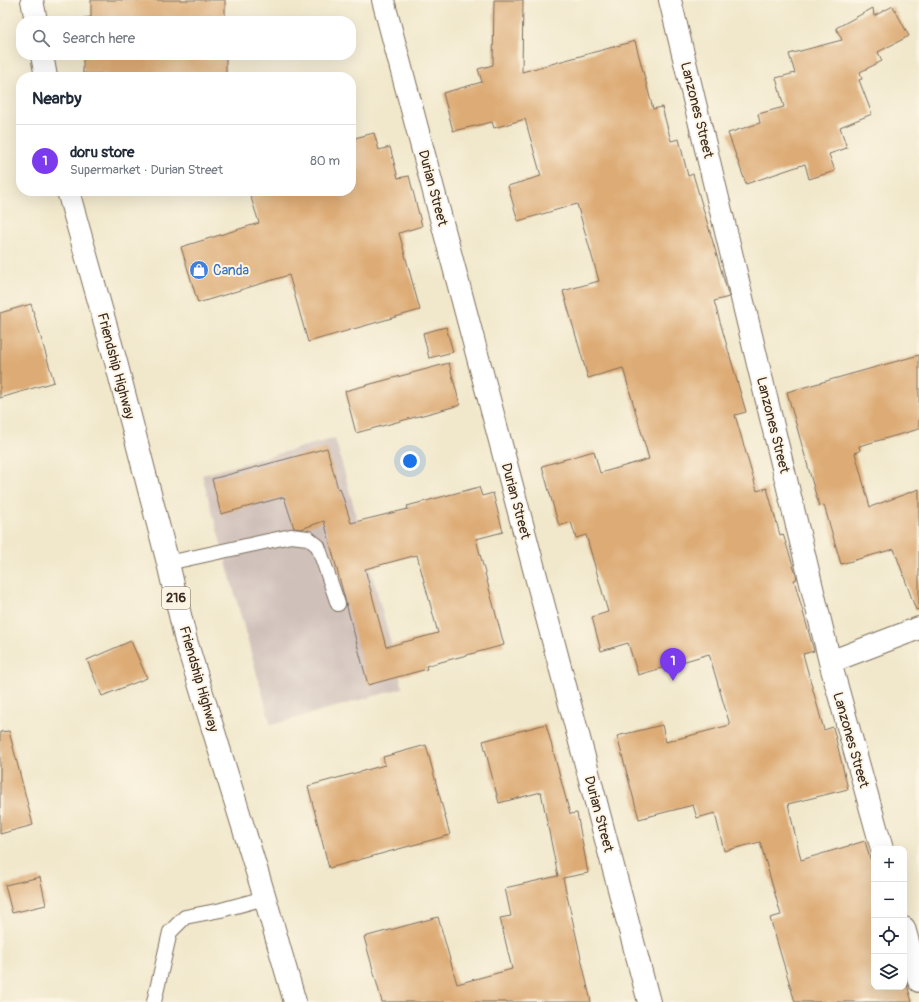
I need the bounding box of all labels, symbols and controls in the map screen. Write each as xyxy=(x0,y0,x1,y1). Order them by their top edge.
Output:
search box xyxy=(16,16,356,60)
icon: search xyxy=(30,27,52,49)
text: Search here xyxy=(62,29,135,48)
street label: Lanzones Street xyxy=(677,60,717,160)
text: Nearby xyxy=(32,88,81,109)
text: doru store xyxy=(70,143,135,162)
street label: Durian Street xyxy=(415,148,451,228)
text: 1 xyxy=(42,153,48,169)
text: 80 m xyxy=(310,153,340,169)
text: Supermarket · Durian Street xyxy=(70,162,223,178)
shop icon: Canda xyxy=(188,259,210,281)
place label: Canda xyxy=(213,262,249,279)
street label: Friendship Highway xyxy=(94,311,138,421)
street label: Lanzones Street xyxy=(753,375,793,475)
your location xyxy=(400,451,420,471)
street label: Durian Street xyxy=(498,461,534,541)
road number: 216 xyxy=(162,587,190,609)
street label: Friendship Highway xyxy=(176,624,222,734)
pin: 1 xyxy=(660,648,686,681)
street label: Lanzones Street xyxy=(829,690,873,790)
street label: Durian Street xyxy=(581,774,617,854)
map controls xyxy=(871,846,907,990)
button: + xyxy=(871,846,907,882)
button: − xyxy=(871,882,907,918)
button: locate xyxy=(871,918,907,954)
button: layers xyxy=(871,954,907,990)

